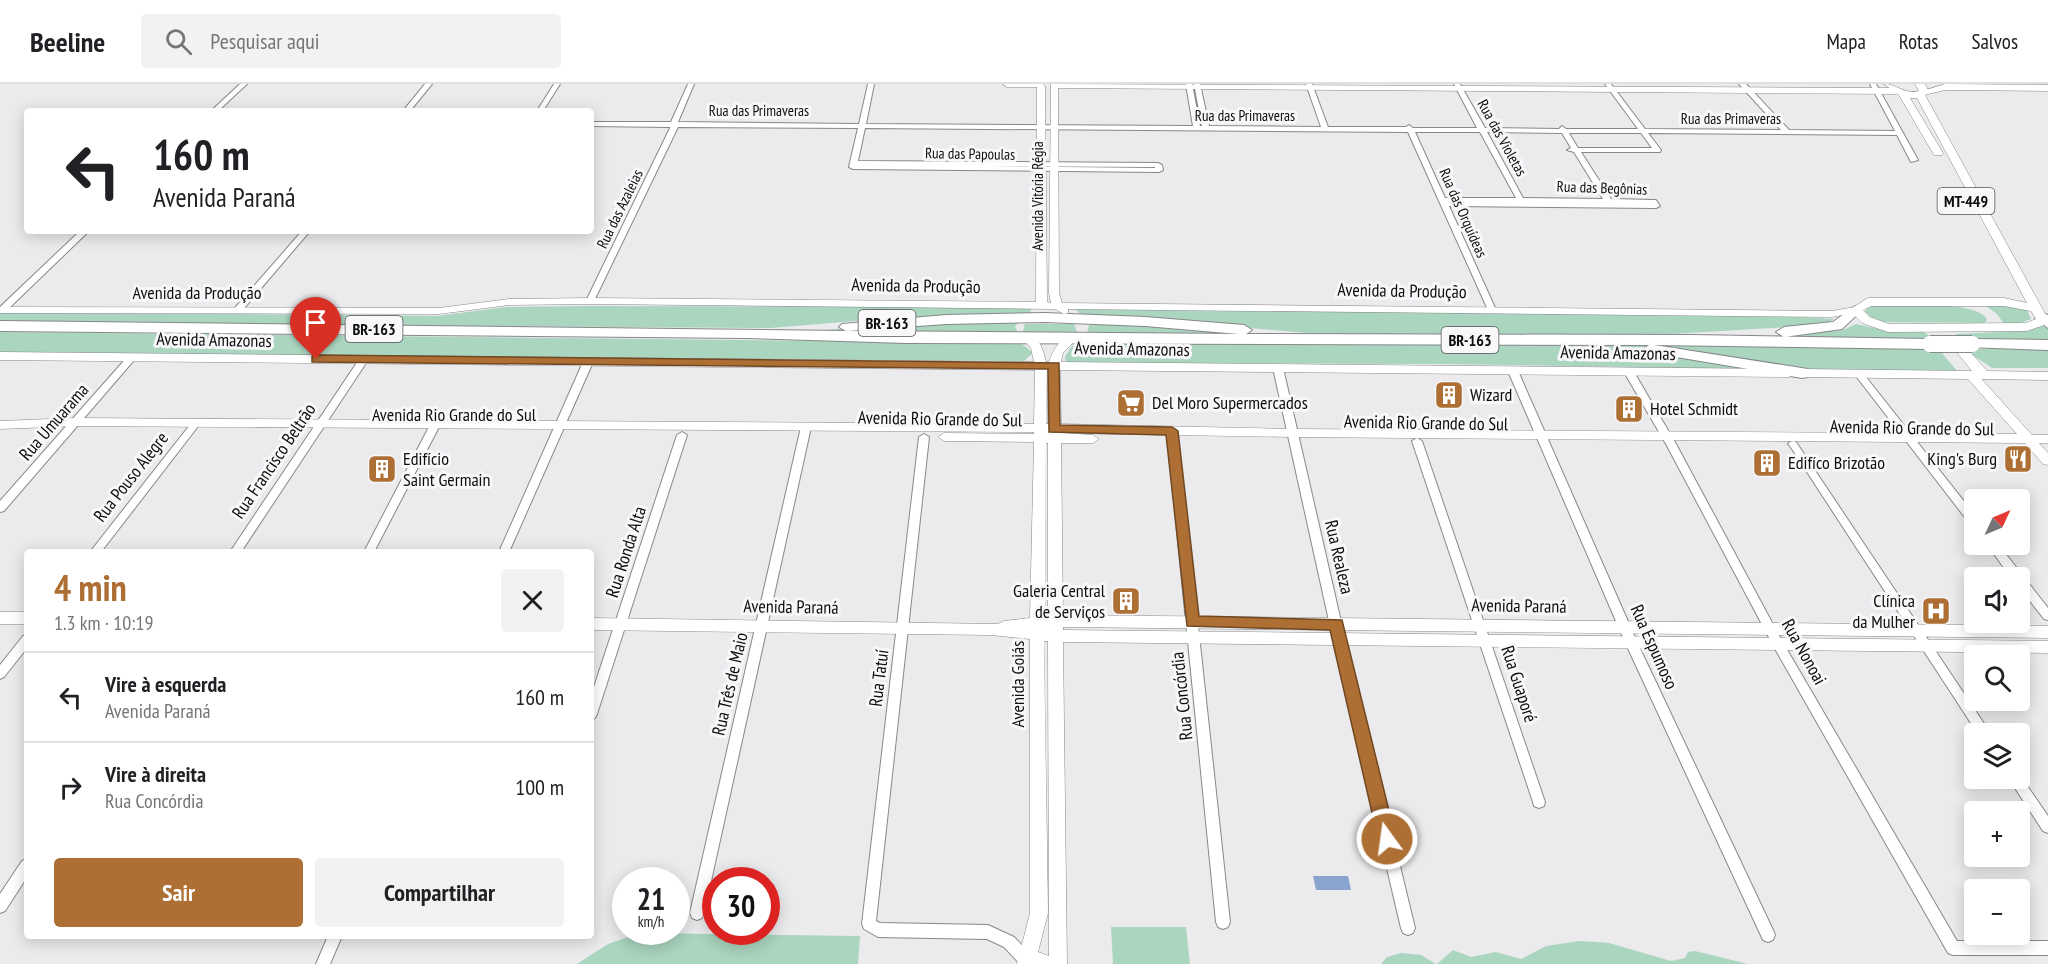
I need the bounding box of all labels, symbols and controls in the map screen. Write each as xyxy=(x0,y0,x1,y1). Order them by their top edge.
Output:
search box xyxy=(141,14,561,68)
text: Beeline xyxy=(30,23,105,60)
icon: search xyxy=(162,25,195,58)
text: Pesquisar aqui xyxy=(210,27,320,55)
text: Mapa xyxy=(1826,28,1866,55)
text: Rotas xyxy=(1899,28,1938,55)
text: Salvos xyxy=(1971,28,2018,55)
street label: Rua das Violetas xyxy=(1474,96,1531,179)
street label: Rua das Primaveras xyxy=(709,101,809,120)
street label: Rua das Primaveras xyxy=(1195,106,1295,125)
street label: Rua das Primaveras xyxy=(1681,109,1781,128)
text: 160 m xyxy=(153,127,250,182)
icon: left xyxy=(54,132,132,210)
street label: Avenida Vitória Régia xyxy=(1028,141,1047,251)
street label: Rua das Papoulas xyxy=(925,143,1015,164)
street label: Rua das Orquídeas xyxy=(1435,165,1492,261)
street label: Rua das Azaleias xyxy=(592,166,647,251)
street label: Rua das Begônias xyxy=(1556,176,1648,199)
text: Avenida Paraná xyxy=(153,180,296,214)
road number: MT-449 xyxy=(1938,188,1994,214)
street label: Avenida da Produção xyxy=(851,273,981,298)
street label: Avenida da Produção xyxy=(1337,278,1467,303)
street label: Avenida da Produção xyxy=(132,281,262,304)
pin xyxy=(290,297,341,359)
icon: arrive xyxy=(299,306,332,339)
road number: BR-163 xyxy=(858,310,916,336)
road number: BR-163 xyxy=(346,316,403,342)
street label: Avenida Amazonas xyxy=(156,327,272,352)
road number: BR-163 xyxy=(1442,327,1498,353)
street label: Avenida Amazonas xyxy=(1074,336,1190,361)
street label: Avenida Amazonas xyxy=(1560,340,1676,365)
street label: Rua Umuarama xyxy=(14,378,93,465)
building icon: Wizard xyxy=(1433,379,1465,411)
place label: Wizard xyxy=(1470,383,1512,406)
supermarket icon: Del Moro Supermercados xyxy=(1115,387,1147,419)
place label: Del Moro Supermercados xyxy=(1152,391,1308,414)
building icon: Hotel Schmidt xyxy=(1613,393,1645,425)
place label: Hotel Schmidt xyxy=(1650,397,1738,420)
street label: Rua Francisco Beltrão xyxy=(227,399,321,523)
street label: Avenida Rio Grande do Sul xyxy=(372,403,537,426)
street label: Avenida Rio Grande do Sul xyxy=(858,406,1023,431)
street label: Avenida Rio Grande do Sul xyxy=(1344,410,1509,435)
street label: Avenida Rio Grande do Sul xyxy=(1830,415,1995,440)
street label: Rua Pouso Alegre xyxy=(88,427,173,526)
restaurant icon: King's Burg xyxy=(2002,443,2034,475)
place label: Edifício Saint Germain xyxy=(403,447,490,491)
building icon: Edifíco Brizotão xyxy=(1751,447,1783,479)
place label: King's Burg xyxy=(1927,447,1997,470)
place label: Edifíco Brizotão xyxy=(1788,451,1885,474)
building icon: Edifício Saint Germain xyxy=(366,453,398,485)
north arrow xyxy=(1964,489,2030,555)
map controls xyxy=(1964,489,2030,945)
street label: Rua Ronda Alta xyxy=(600,503,651,600)
street label: Rua Realeza xyxy=(1320,518,1359,596)
text: 4 min xyxy=(54,564,127,611)
button: sound xyxy=(1964,567,2030,633)
button: close xyxy=(501,569,564,632)
place label: Galeria Central de Serviços xyxy=(1013,579,1106,623)
building icon: Galeria Central de Serviços xyxy=(1110,585,1142,617)
place label: Clínica da Mulher xyxy=(1852,589,1915,633)
street label: Avenida Paraná xyxy=(1471,593,1567,618)
street label: Avenida Paraná xyxy=(743,594,839,619)
hospital icon: Clínica da Mulher xyxy=(1920,595,1952,627)
street label: Rua Espumoso xyxy=(1626,601,1683,693)
text: 1.3 km · 10:19 xyxy=(54,610,153,636)
street label: Rua Nonoai xyxy=(1777,615,1832,689)
street label: Rua Três de Maio xyxy=(706,630,753,738)
street label: Avenida Goiás xyxy=(1006,641,1029,727)
street label: Rua Guaporé xyxy=(1496,643,1543,725)
button: search xyxy=(1964,645,2030,711)
street label: Rua Tatuí xyxy=(864,648,893,708)
street label: Rua Concórdia xyxy=(1165,651,1198,741)
text: Vire à esquerda xyxy=(105,670,226,698)
icon: left xyxy=(54,681,87,714)
text: 160 m xyxy=(515,683,564,711)
text: Avenida Paraná xyxy=(105,698,211,724)
button: layers xyxy=(1964,723,2030,789)
text: Vire à direita xyxy=(105,760,206,788)
icon: right xyxy=(54,771,87,804)
text: 100 m xyxy=(515,773,564,801)
text: Rua Concórdia xyxy=(105,788,203,814)
button: + xyxy=(1964,801,2030,867)
position arrow xyxy=(1355,807,1419,871)
button: Sair xyxy=(54,858,303,927)
button: Compartilhar xyxy=(315,858,564,927)
speed limit sign: 30 xyxy=(702,867,780,945)
text: 21 xyxy=(637,879,665,918)
button: − xyxy=(1964,879,2030,945)
text: km/h xyxy=(638,912,664,931)

